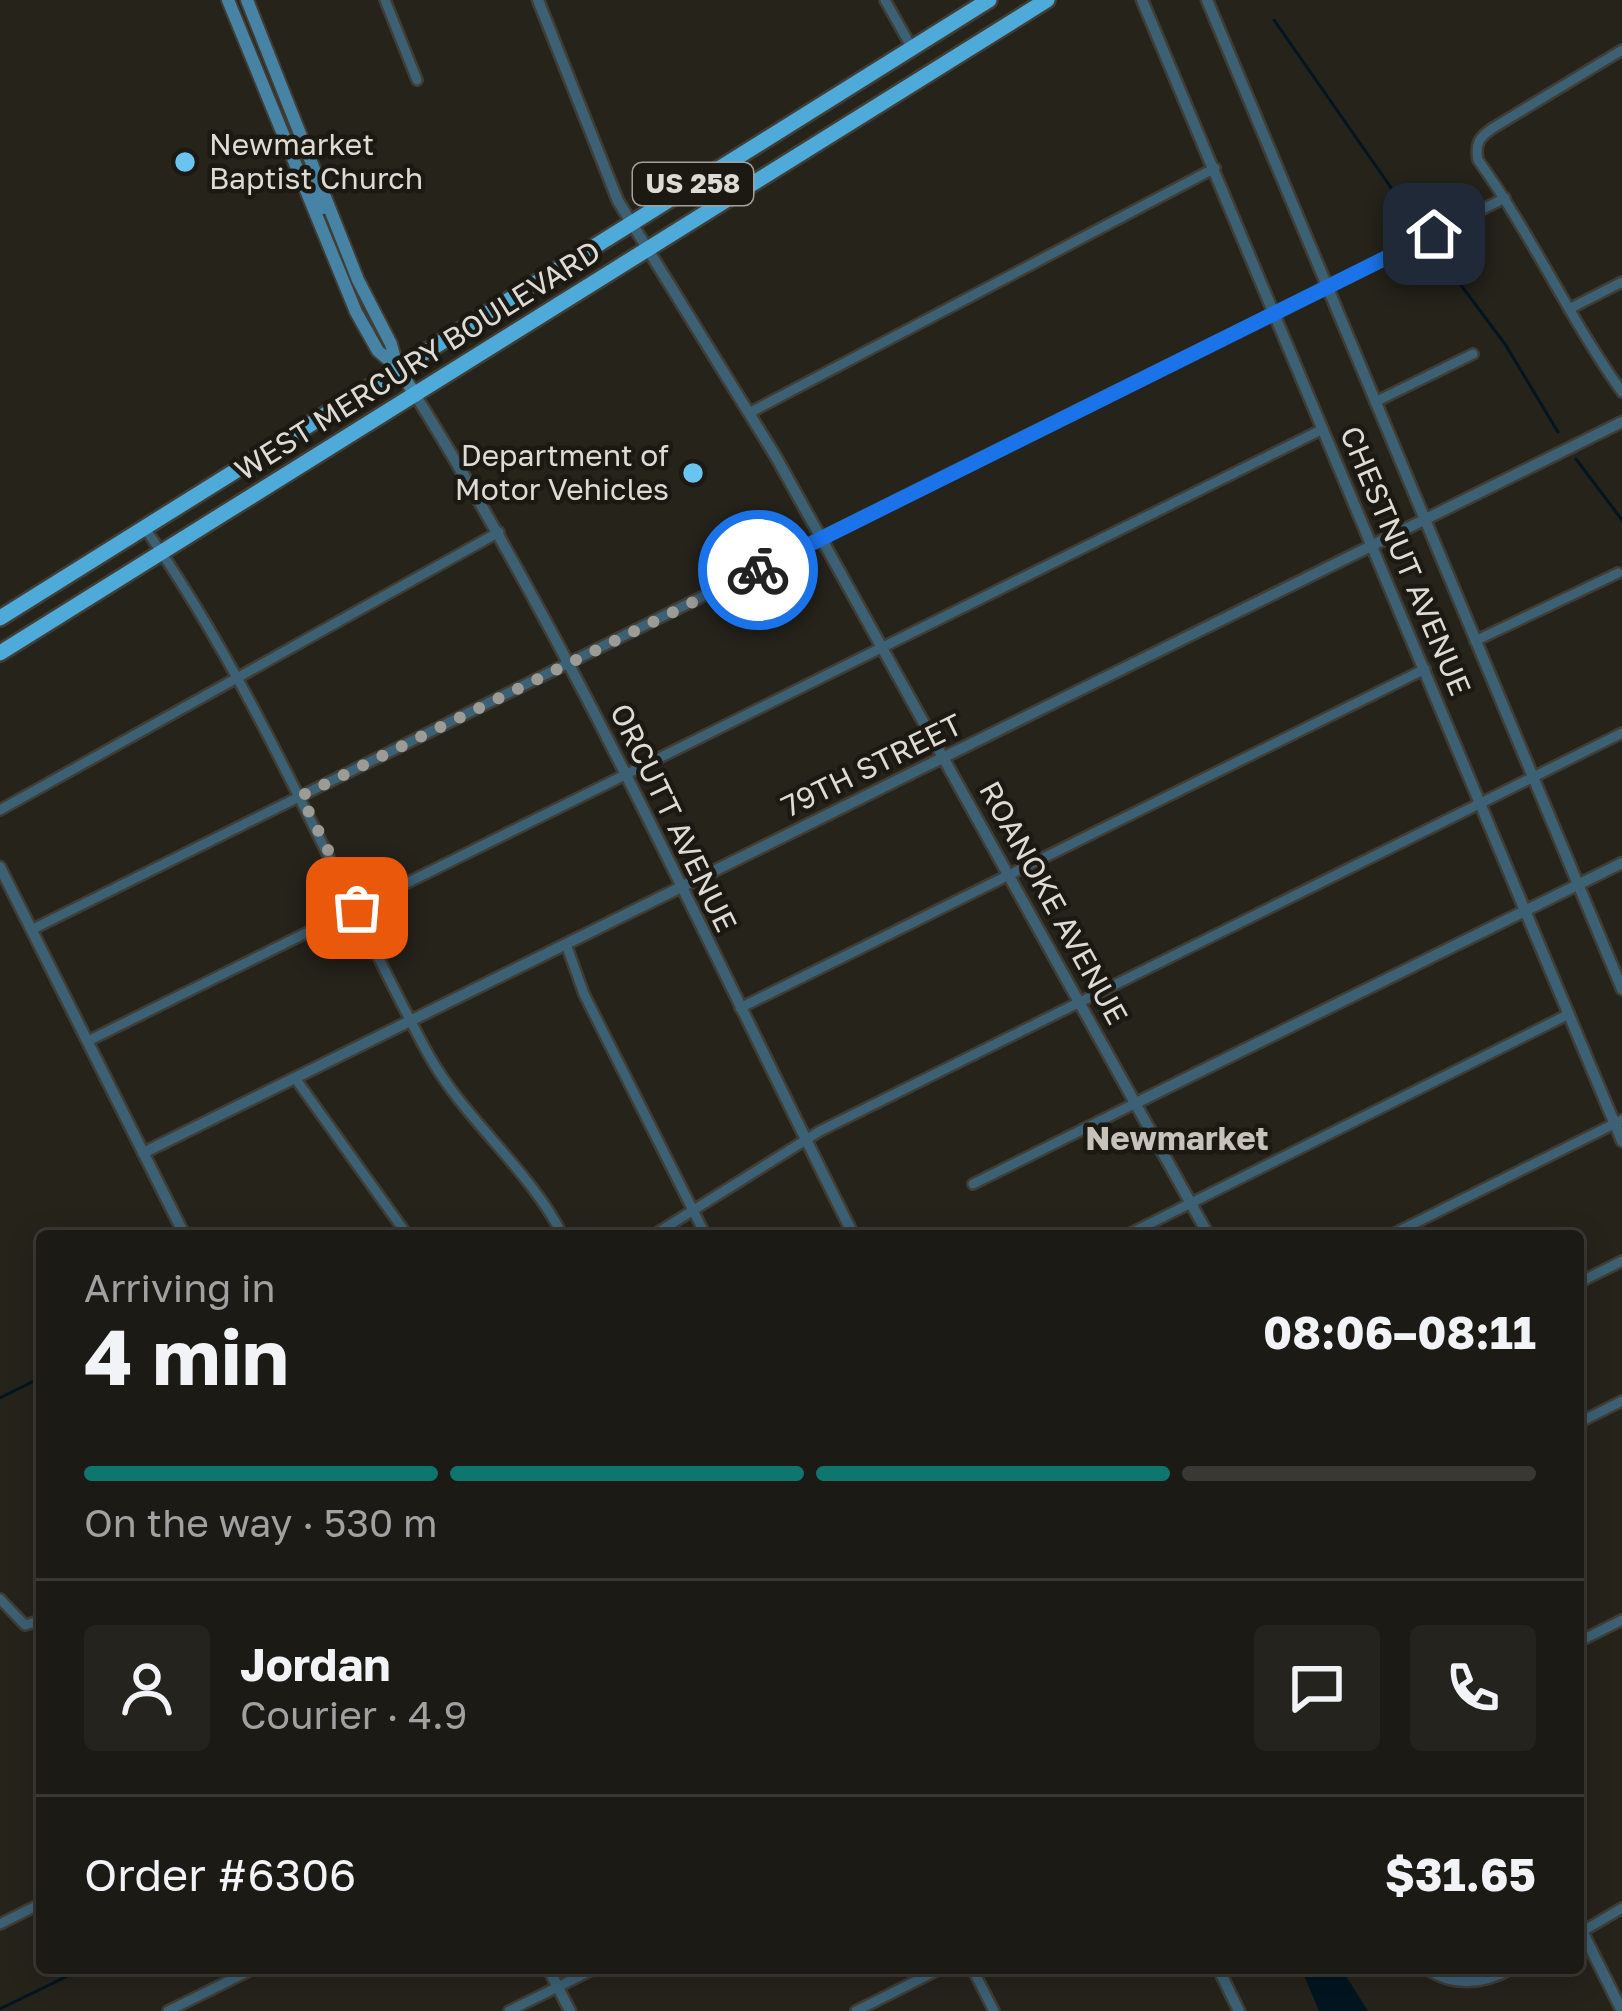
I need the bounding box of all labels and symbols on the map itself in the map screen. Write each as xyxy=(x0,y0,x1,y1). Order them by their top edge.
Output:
place label: Newmarket Baptist Church xyxy=(209,126,423,196)
marker: Newmarket Baptist Church xyxy=(172,149,198,175)
road number: US 258 xyxy=(633,163,753,205)
pin xyxy=(1383,183,1485,285)
street label: WEST MERCURY BOULEVARD xyxy=(228,233,607,488)
street label: CHESTNUT AVENUE xyxy=(1333,421,1479,700)
place label: Department of Motor Vehicles xyxy=(455,437,669,507)
marker: Department of Motor Vehicles xyxy=(680,460,706,486)
courier xyxy=(698,510,818,630)
street label: ORCUTT AVENUE xyxy=(603,697,745,938)
street label: 79TH STREET xyxy=(775,706,968,824)
street label: ROANOKE AVENUE xyxy=(972,775,1136,1030)
pin xyxy=(306,857,408,959)
district label: Newmarket xyxy=(1085,1118,1269,1157)

